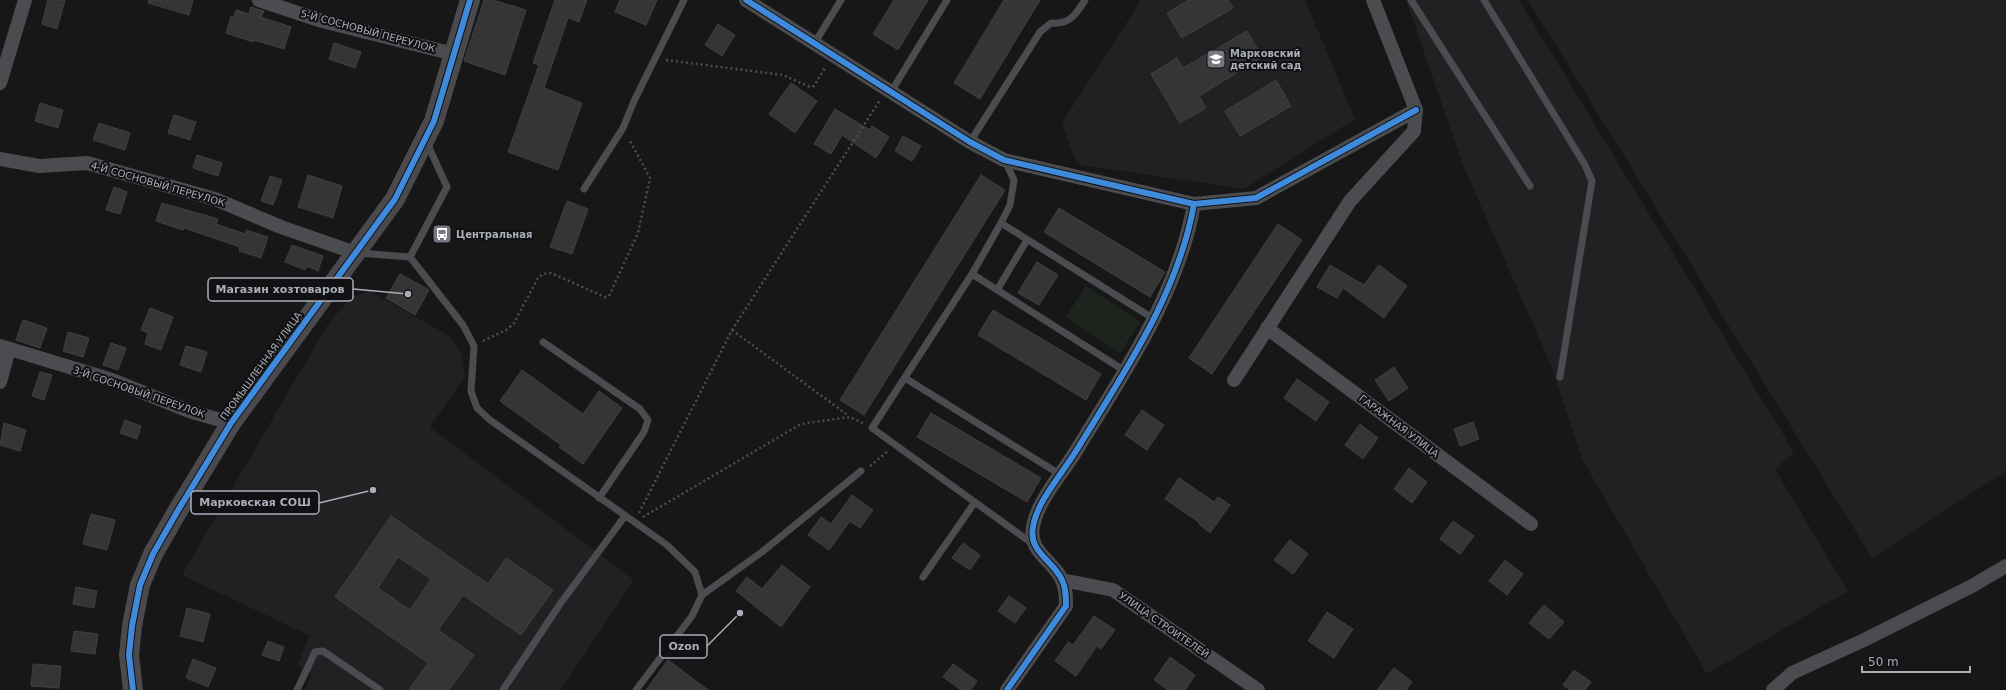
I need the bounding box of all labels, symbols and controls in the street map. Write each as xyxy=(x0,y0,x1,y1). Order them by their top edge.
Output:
street label: 5-Й СОСНОВЫЙ ПЕРЕУЛОК xyxy=(299,7,437,54)
school or university icon: Марковский детский сад xyxy=(1205,48,1227,70)
place label: Марковский детский сад xyxy=(1230,48,1302,71)
street label: 4-Й СОСНОВЫЙ ПЕРЕУЛОК xyxy=(90,159,227,208)
bus stop icon: Центральная xyxy=(431,223,453,245)
place label: Центральная xyxy=(456,229,532,240)
callout: Магазин хозтоваров xyxy=(208,278,353,301)
text: Магазин хозтоваров xyxy=(216,283,344,296)
street label: ПРОМЫШЛЕННАЯ УЛИЦА xyxy=(218,310,304,422)
street label: 3-Й СОСНОВЫЙ ПЕРЕУЛОК xyxy=(72,363,207,420)
street label: ГАРАЖНАЯ УЛИЦА xyxy=(1357,392,1441,460)
callout: Марковская СОШ xyxy=(191,491,319,514)
text: Марковская СОШ xyxy=(199,496,311,509)
street label: УЛИЦА СТРОИТЕЛЕЙ xyxy=(1117,589,1212,660)
callout: Ozon xyxy=(660,635,707,658)
text: Ozon xyxy=(668,640,700,653)
scale bar xyxy=(1862,648,1970,674)
text: 50 m xyxy=(1868,655,1899,669)

